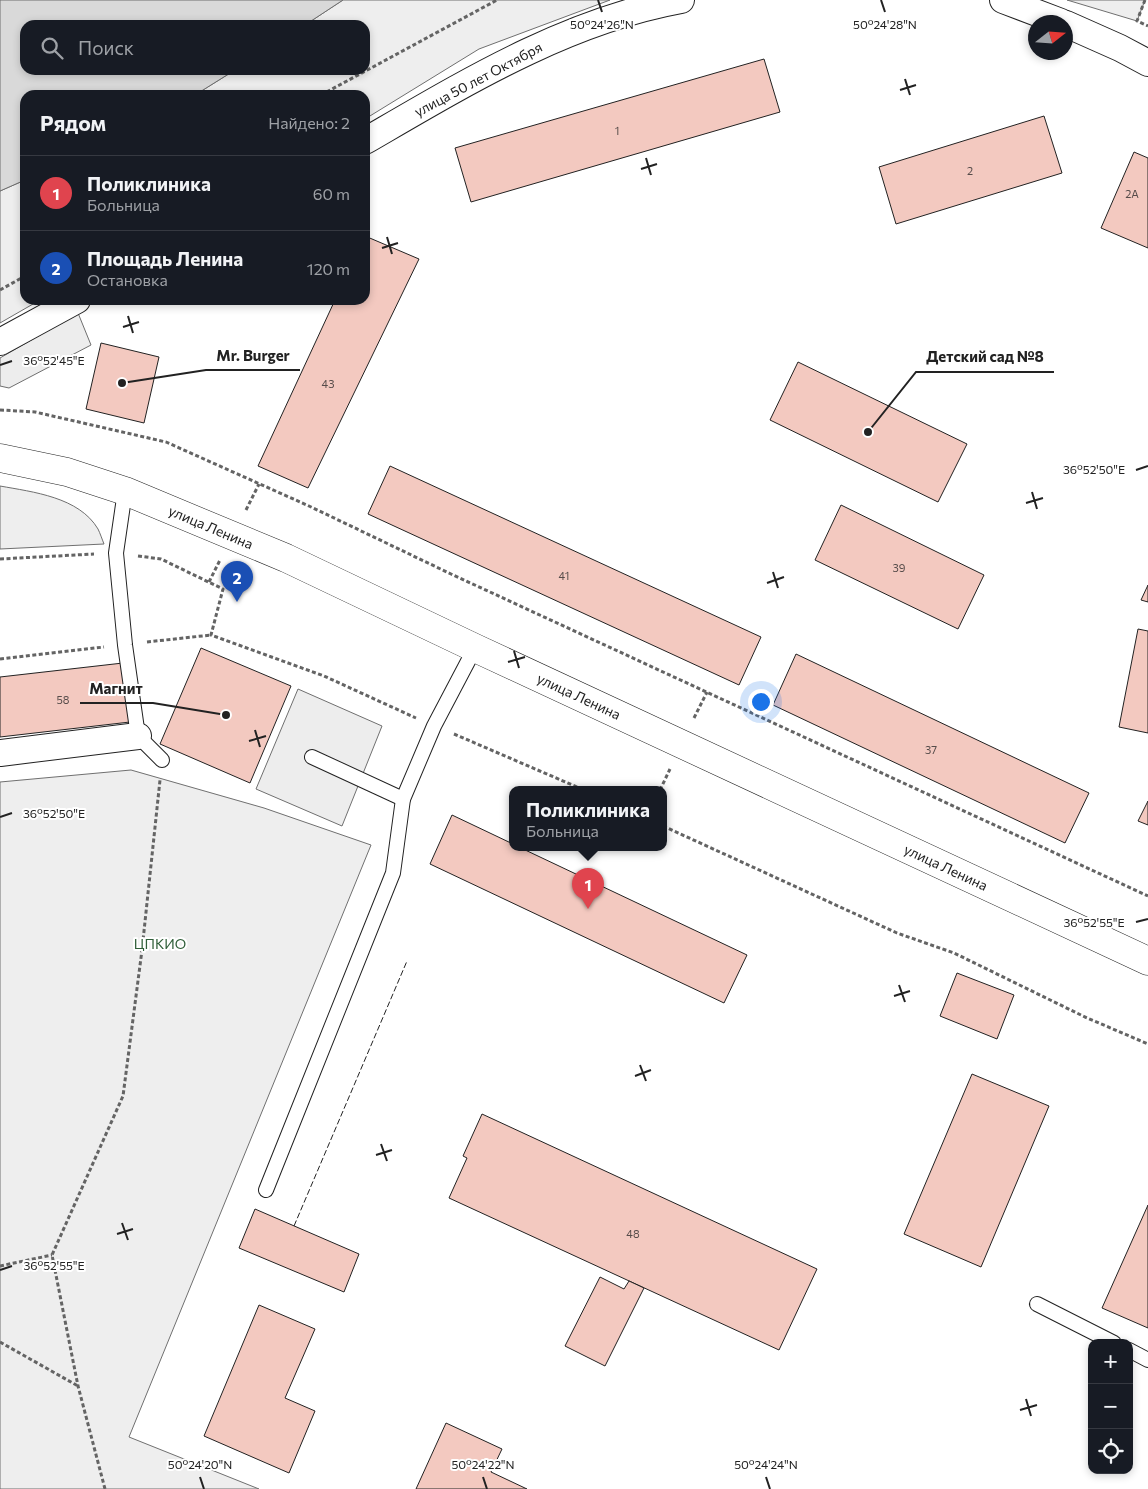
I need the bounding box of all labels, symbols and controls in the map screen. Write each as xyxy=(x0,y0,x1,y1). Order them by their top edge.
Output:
north arrow xyxy=(1028,15,1073,60)
text: 50°24'26"N xyxy=(570,17,634,31)
text: 50°24'28"N xyxy=(853,17,917,31)
search box xyxy=(20,20,370,75)
icon: search xyxy=(38,34,66,62)
text: Поиск xyxy=(78,36,134,59)
street label: улица 50 лет Октября xyxy=(411,38,545,120)
text: Рядом xyxy=(40,110,106,135)
text: Найдено: 2 xyxy=(268,113,350,132)
house number: 1 xyxy=(615,124,619,137)
house number: 2 xyxy=(967,164,973,177)
text: Поликлиника xyxy=(87,172,211,195)
text: 1 xyxy=(52,184,60,203)
text: 60 m xyxy=(313,184,350,203)
house number: 2А xyxy=(1125,187,1139,200)
text: Больница xyxy=(87,195,160,214)
text: Площадь Ленина xyxy=(87,247,243,270)
text: 2 xyxy=(51,259,61,278)
text: 120 m xyxy=(307,259,350,278)
text: Остановка xyxy=(87,270,168,289)
callout: Mr. Burger xyxy=(206,340,300,370)
callout: Детский сад №8 xyxy=(916,342,1054,372)
text: Mr. Burger xyxy=(216,346,290,364)
text: Детский сад №8 xyxy=(926,347,1044,365)
text: 36°52'45"E xyxy=(23,353,85,367)
house number: 43 xyxy=(322,377,334,390)
text: 36°52'50"E xyxy=(1063,462,1125,476)
street label: улица Ленина xyxy=(166,502,256,552)
pin: 2 xyxy=(221,561,253,602)
house number: 39 xyxy=(893,561,906,574)
house number: 41 xyxy=(559,569,569,582)
street label: улица Ленина xyxy=(535,669,623,723)
callout: Магнит xyxy=(80,673,153,703)
text: Магнит xyxy=(89,679,143,697)
your location xyxy=(748,689,774,715)
house number: 58 xyxy=(57,693,70,706)
house number: 37 xyxy=(925,743,937,756)
popup xyxy=(509,786,667,851)
text: Поликлиника xyxy=(526,798,650,821)
text: 36°52'50"E xyxy=(23,806,85,820)
text: Больница xyxy=(526,821,599,840)
street label: улица Ленина xyxy=(902,840,990,894)
pin: 1 xyxy=(572,868,604,909)
text: 36°52'55"E xyxy=(1063,915,1125,929)
park label: ЦПКИО xyxy=(134,935,186,952)
house number: 48 xyxy=(626,1227,640,1240)
text: 36°52'55"E xyxy=(23,1258,85,1272)
map controls xyxy=(1088,1339,1133,1474)
button: + xyxy=(1088,1339,1133,1384)
button: − xyxy=(1088,1384,1133,1429)
button: locate xyxy=(1088,1429,1133,1474)
text: 50°24'20"N xyxy=(168,1457,232,1471)
text: 50°24'22"N xyxy=(451,1457,515,1471)
text: 50°24'24"N xyxy=(734,1457,798,1471)

